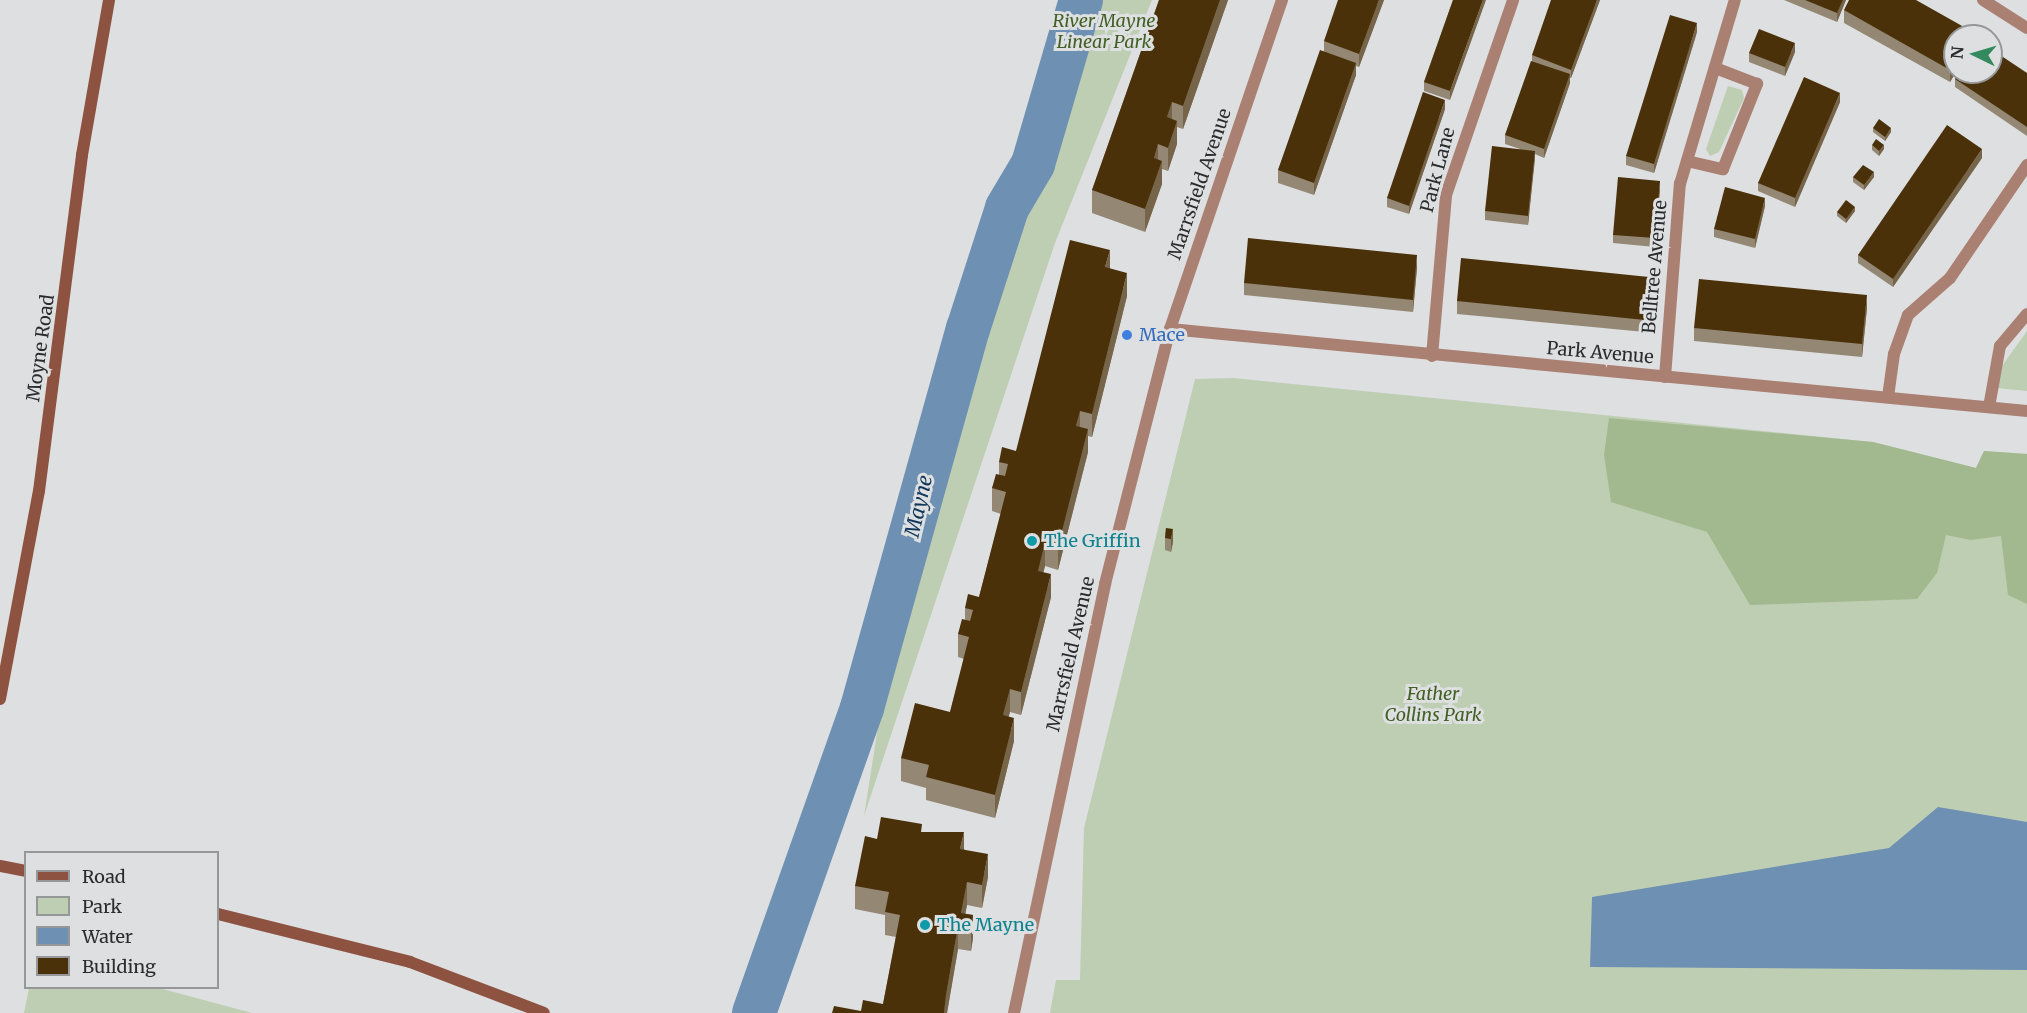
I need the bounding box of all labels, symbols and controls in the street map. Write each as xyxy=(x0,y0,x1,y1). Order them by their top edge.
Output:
park label: River Mayne Linear Park xyxy=(1052,11,1156,54)
north arrow xyxy=(1943,24,2003,84)
text: N xyxy=(1947,45,1968,60)
street label: Marrsfield Avenue xyxy=(1164,106,1236,262)
street label: Park Lane xyxy=(1416,125,1460,215)
street label: Belltree Avenue xyxy=(1638,199,1672,335)
street label: Moyne Road xyxy=(23,293,59,403)
place label: Mace xyxy=(1139,324,1185,346)
marker: Mace xyxy=(1120,328,1134,342)
street label: Park Avenue xyxy=(1546,338,1654,368)
water label: Mayne xyxy=(899,473,937,539)
place label: The Griffin xyxy=(1044,530,1141,552)
marker: The Griffin xyxy=(1025,534,1039,548)
street label: Marrsfield Avenue xyxy=(1043,574,1099,734)
park label: Father Collins Park xyxy=(1384,684,1482,726)
legend xyxy=(24,851,219,989)
text: Road xyxy=(82,865,126,888)
text: Park xyxy=(82,895,122,918)
place label: The Mayne xyxy=(937,914,1034,936)
marker: The Mayne xyxy=(918,918,932,932)
text: Water xyxy=(82,925,133,948)
text: Building xyxy=(82,955,156,978)

